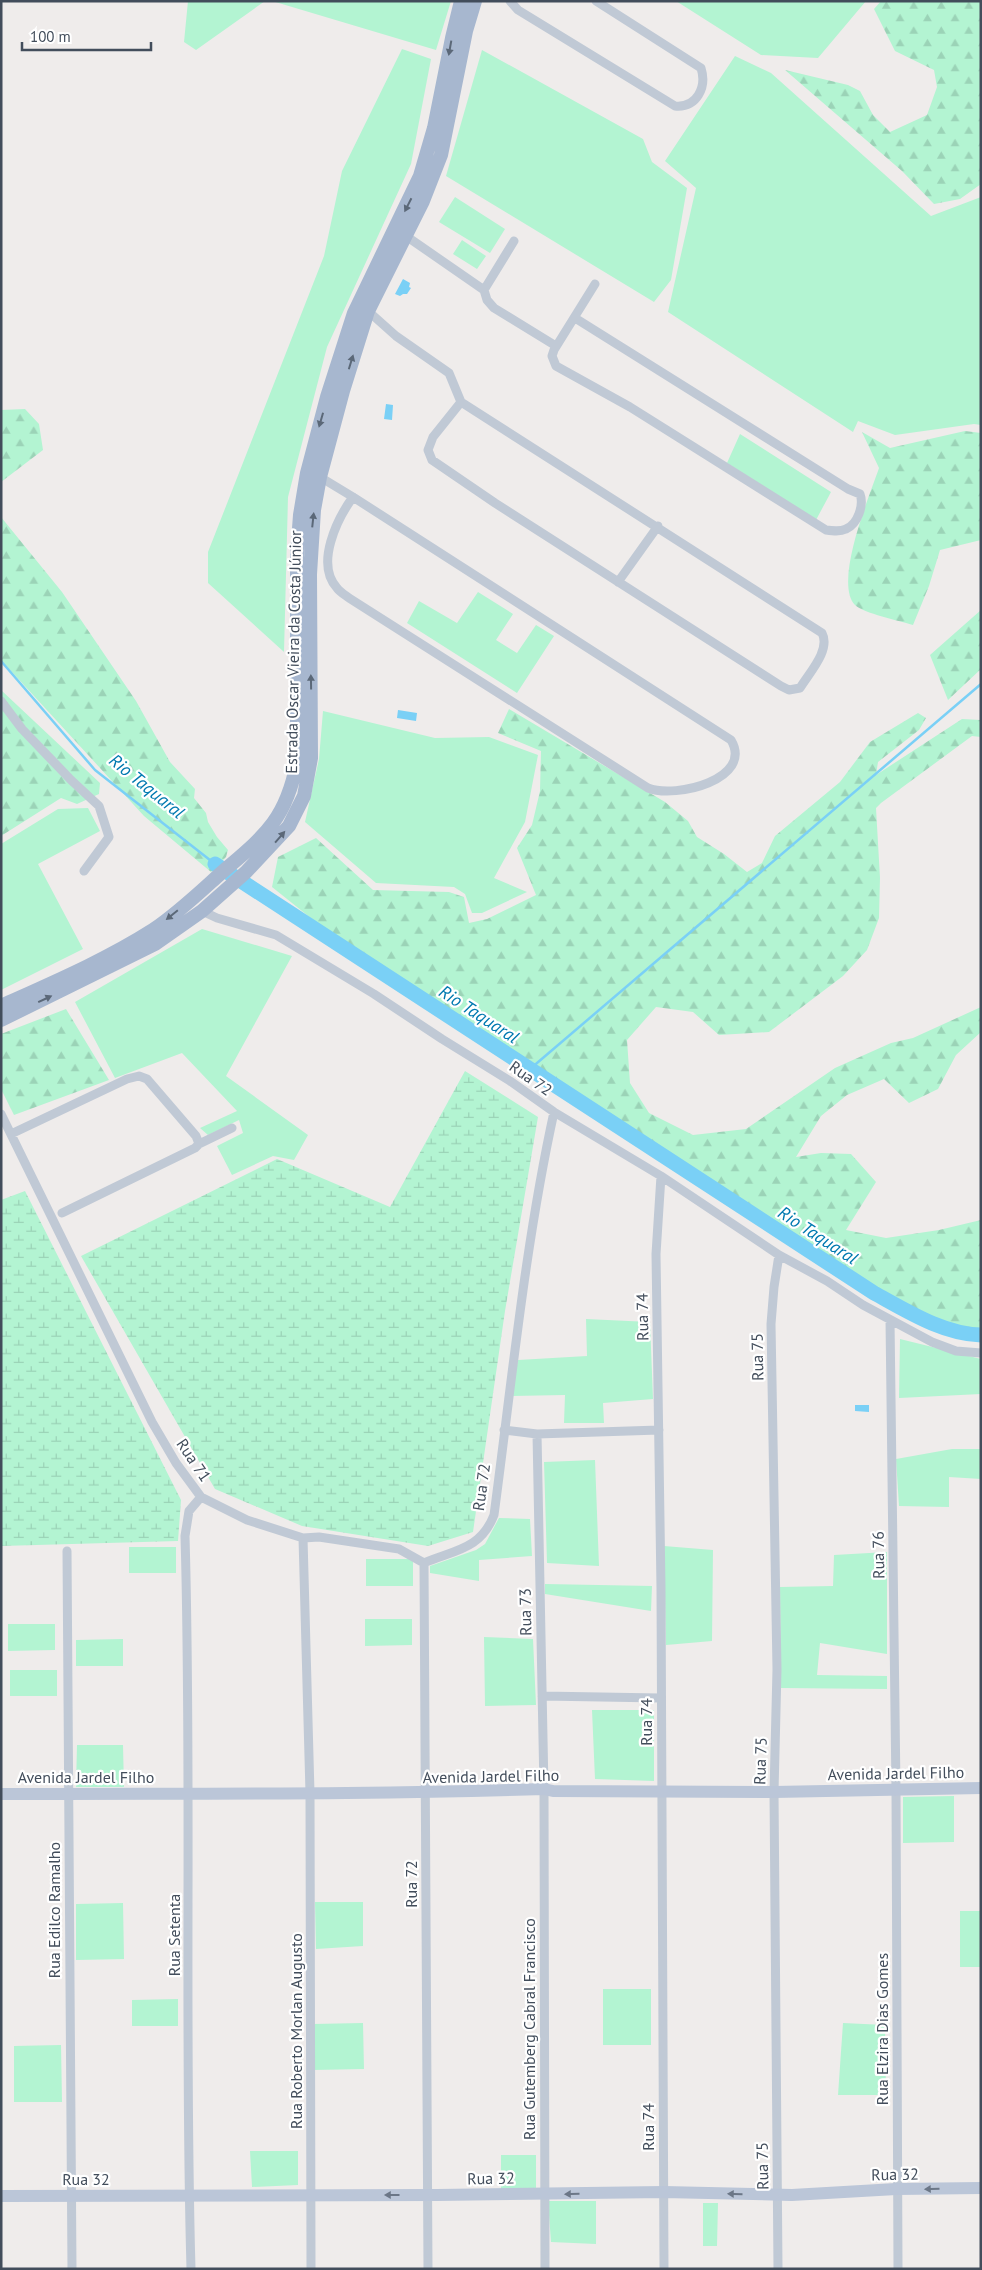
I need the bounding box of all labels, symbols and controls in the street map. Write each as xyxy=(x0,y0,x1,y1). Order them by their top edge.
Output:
scale bar xyxy=(22,20,151,52)
text: 100 m xyxy=(30,27,71,46)
one-way arrow xyxy=(445,41,453,57)
one-way arrow xyxy=(404,198,412,212)
one-way arrow xyxy=(348,355,356,370)
one-way arrow xyxy=(317,412,325,427)
one-way arrow xyxy=(310,512,318,528)
street label: Estrada Oscar Vieira da Costa Júnior xyxy=(281,530,305,774)
one-way arrow xyxy=(306,674,314,690)
water label: Rio Taquaral xyxy=(105,749,190,824)
one-way arrow xyxy=(274,832,286,844)
one-way arrow xyxy=(166,910,179,921)
water label: Rio Taquaral xyxy=(435,980,523,1048)
one-way arrow xyxy=(38,995,52,1003)
street label: Rua 72 xyxy=(506,1056,556,1100)
water label: Rio Taquaral xyxy=(774,1201,862,1269)
street label: Rua 74 xyxy=(632,1293,652,1341)
street label: Rua 75 xyxy=(747,1333,767,1381)
street label: Rua 71 xyxy=(172,1435,216,1485)
street label: Rua 72 xyxy=(468,1462,494,1512)
street label: Rua 76 xyxy=(868,1531,888,1579)
street label: Rua 73 xyxy=(515,1588,535,1636)
street label: Rua 74 xyxy=(636,1698,656,1746)
street label: Rua 75 xyxy=(749,1737,771,1785)
street label: Avenida Jardel Filho xyxy=(828,1762,964,1784)
street label: Avenida Jardel Filho xyxy=(423,1765,559,1787)
street label: Avenida Jardel Filho xyxy=(18,1767,154,1787)
street label: Rua Edilco Ramalho xyxy=(44,1842,64,1978)
street label: Rua 72 xyxy=(401,1860,421,1908)
street label: Rua Setenta xyxy=(164,1894,184,1976)
street label: Rua Gutemberg Cabral Francisco xyxy=(519,1918,539,2140)
street label: Rua Roberto Morlan Augusto xyxy=(286,1933,306,2129)
street label: Rua Elzira Dias Gomes xyxy=(872,1953,892,2105)
street label: Rua 74 xyxy=(638,2103,658,2151)
street label: Rua 75 xyxy=(752,2142,772,2190)
street label: Rua 32 xyxy=(871,2164,919,2184)
street label: Rua 32 xyxy=(467,2168,515,2188)
street label: Rua 32 xyxy=(62,2169,110,2189)
one-way arrow xyxy=(924,2186,940,2194)
one-way arrow xyxy=(564,2190,580,2198)
one-way arrow xyxy=(726,2190,742,2198)
one-way arrow xyxy=(384,2191,400,2199)

